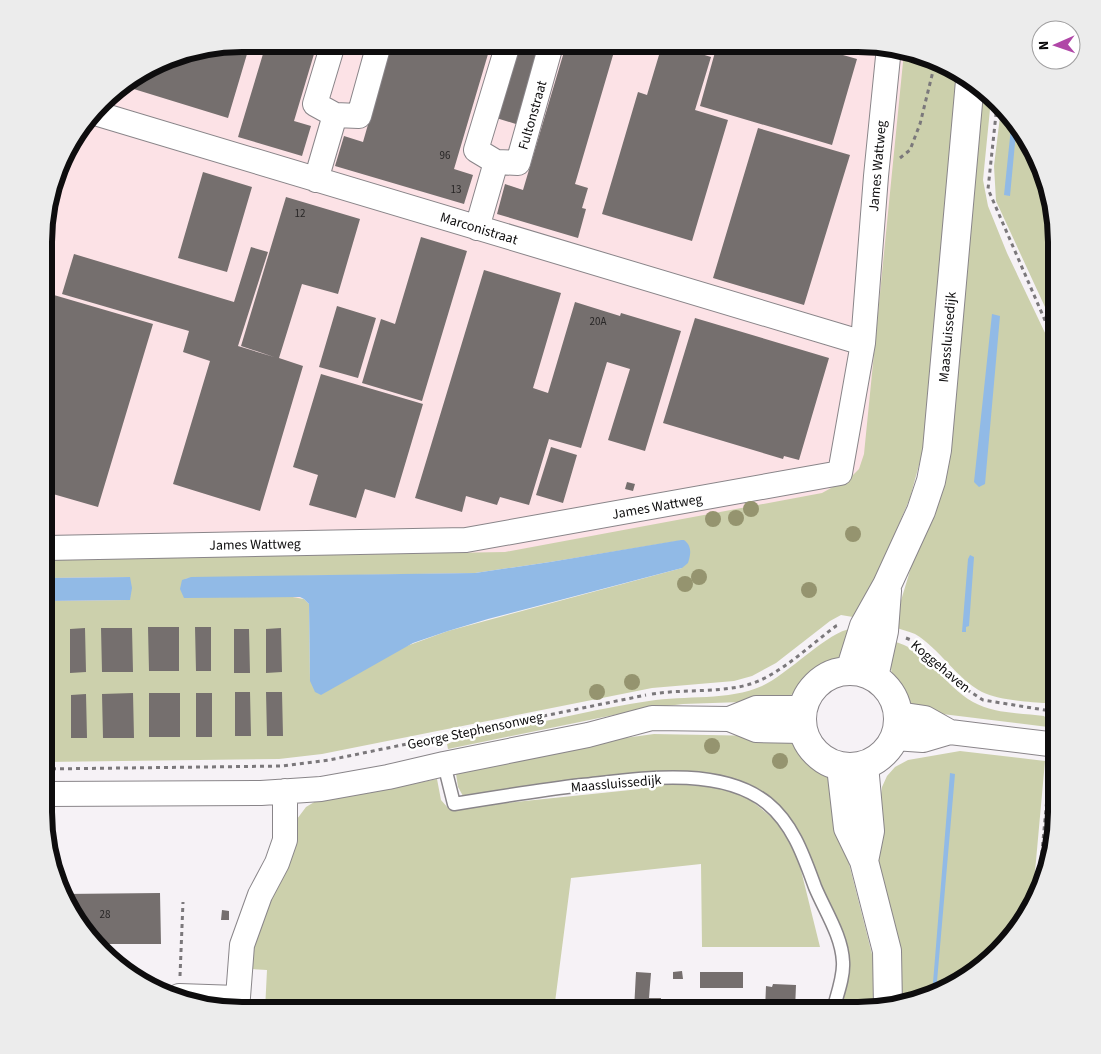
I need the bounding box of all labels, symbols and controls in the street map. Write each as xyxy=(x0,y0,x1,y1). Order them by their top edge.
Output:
north arrow xyxy=(1031,20,1081,70)
text: N xyxy=(1034,40,1054,50)
street label: Fultonstraat xyxy=(514,78,552,152)
street label: James Wattweg xyxy=(864,120,892,213)
house number: 96 xyxy=(440,148,451,163)
house number: 13 xyxy=(451,182,461,197)
house number: 12 xyxy=(295,206,305,221)
street label: Marconistraat xyxy=(437,208,520,250)
street label: Maassluissedijk xyxy=(934,291,962,383)
house number: 20A xyxy=(590,314,606,329)
street label: James Wattweg xyxy=(610,489,704,525)
street label: James Wattweg xyxy=(209,534,301,556)
street label: Koggehaven xyxy=(906,636,974,698)
street label: George Stephensonweg xyxy=(406,707,545,755)
street label: Maassluissedijk xyxy=(570,770,662,798)
house number: 28 xyxy=(100,907,111,922)

